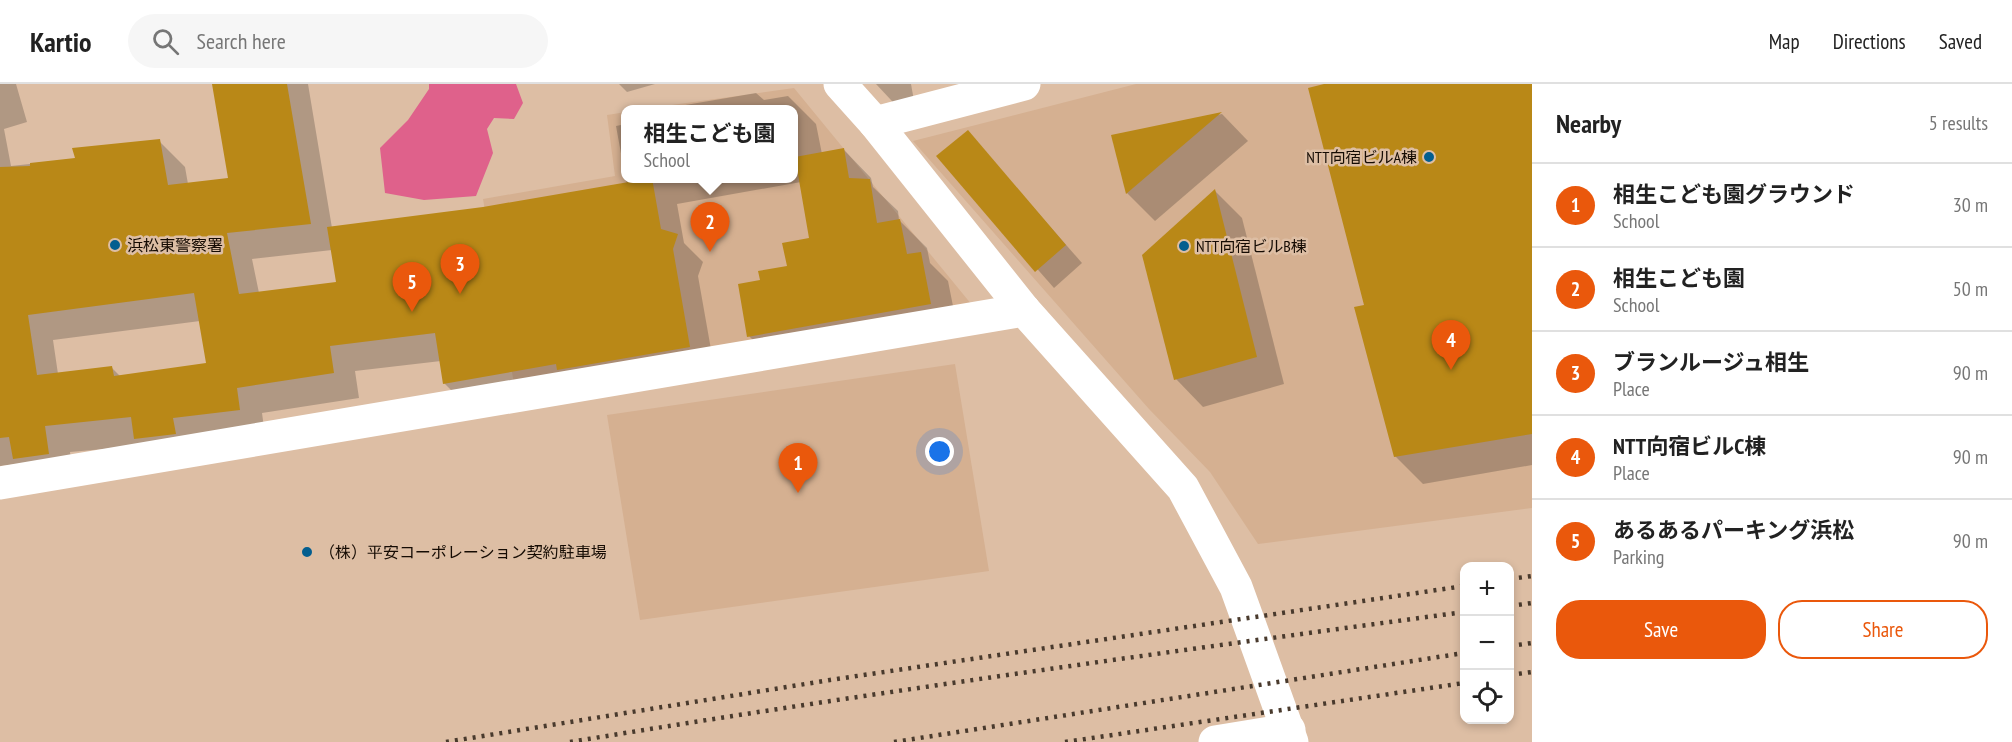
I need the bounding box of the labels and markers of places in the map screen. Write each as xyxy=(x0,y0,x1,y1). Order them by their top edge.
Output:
place label: NTT向宿ビルA棟 xyxy=(1306,147,1417,167)
marker: NTT向宿ビルA棟 xyxy=(1422,150,1436,164)
pin: 2 xyxy=(690,202,730,252)
place label: 浜松東警察署 xyxy=(127,235,223,255)
place label: NTT向宿ビルB棟 xyxy=(1196,236,1307,256)
marker: 浜松東警察署 xyxy=(108,238,122,252)
marker: NTT向宿ビルB棟 xyxy=(1177,239,1191,253)
pin: 3 xyxy=(440,244,480,294)
pin: 5 xyxy=(392,262,432,312)
pin: 4 xyxy=(1432,320,1470,370)
pin: 1 xyxy=(778,444,818,493)
place label: （株）平安コーポレーション契約駐車場 xyxy=(319,542,607,562)
marker: （株）平安コーポレーション契約駐車場 xyxy=(300,545,314,559)

